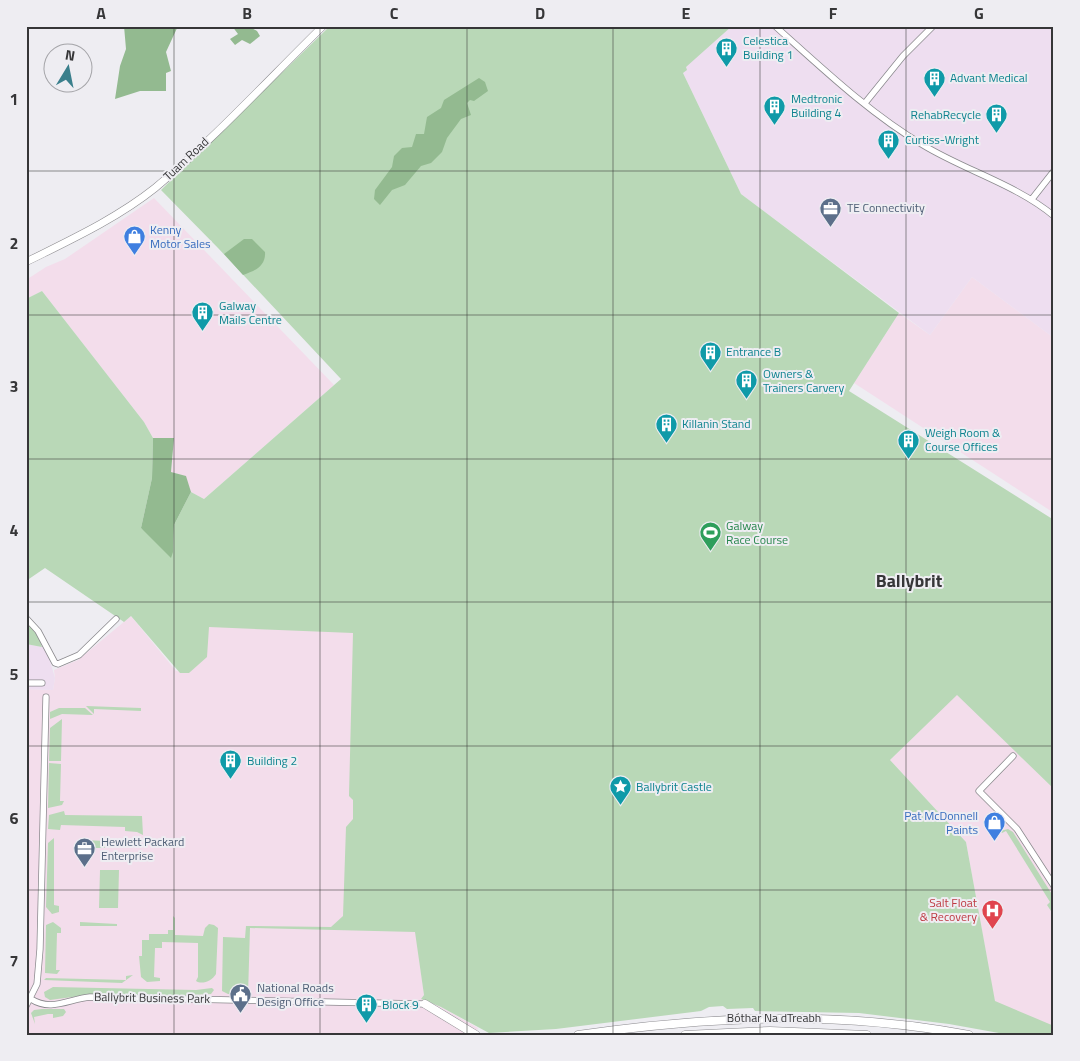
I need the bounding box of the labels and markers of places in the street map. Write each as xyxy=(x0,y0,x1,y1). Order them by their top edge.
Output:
place label: Celestica Building 1 xyxy=(743,31,793,64)
building icon: Celestica Building 1 xyxy=(715,36,739,67)
building icon: Advant Medical xyxy=(922,66,946,97)
place label: Advant Medical xyxy=(950,68,1027,87)
place label: Medtronic Building 4 xyxy=(791,89,842,122)
building icon: Medtronic Building 4 xyxy=(763,94,787,125)
building icon: RehabRecycle xyxy=(985,103,1009,134)
place label: RehabRecycle xyxy=(911,105,981,124)
building icon: Curtiss-Wright xyxy=(877,128,901,159)
place label: Curtiss-Wright xyxy=(905,130,980,149)
office icon: TE Connectivity xyxy=(819,196,843,227)
place label: TE Connectivity xyxy=(847,198,925,217)
place label: Kenny Motor Sales xyxy=(150,220,211,253)
shop icon: Kenny Motor Sales xyxy=(122,225,146,256)
place label: Galway Mails Centre xyxy=(219,296,282,329)
building icon: Galway Mails Centre xyxy=(191,301,215,332)
building icon: Entrance B xyxy=(698,340,722,371)
place label: Entrance B xyxy=(726,342,781,361)
place label: Owners & Trainers Carvery xyxy=(763,364,845,397)
building icon: Owners & Trainers Carvery xyxy=(735,369,759,400)
building icon: Killanin Stand xyxy=(654,412,678,443)
place label: Killanin Stand xyxy=(682,414,751,433)
place label: Weigh Room & Course Offices xyxy=(925,423,1001,456)
building icon: Weigh Room & Course Offices xyxy=(897,428,921,459)
place label: Galway Race Course xyxy=(726,516,788,549)
sports icon: Galway Race Course xyxy=(698,521,722,552)
building icon: Building 2 xyxy=(219,749,243,780)
place label: Building 2 xyxy=(247,751,297,770)
place icon: Ballybrit Castle xyxy=(608,775,632,806)
place label: Ballybrit Castle xyxy=(636,777,712,796)
place label: Pat McDonnell Paints xyxy=(904,806,978,839)
shop icon: Pat McDonnell Paints xyxy=(982,811,1006,842)
place label: Hewlett Packard Enterprise xyxy=(101,832,184,865)
office icon: Hewlett Packard Enterprise xyxy=(73,837,97,868)
place label: Salt Float & Recovery xyxy=(920,893,978,926)
hospital icon: Salt Float & Recovery xyxy=(981,898,1005,929)
place label: National Roads Design Office xyxy=(257,978,334,1011)
public building icon: National Roads Design Office xyxy=(229,983,253,1014)
building icon: Block 9 xyxy=(354,993,378,1024)
place label: Block 9 xyxy=(382,995,419,1014)

